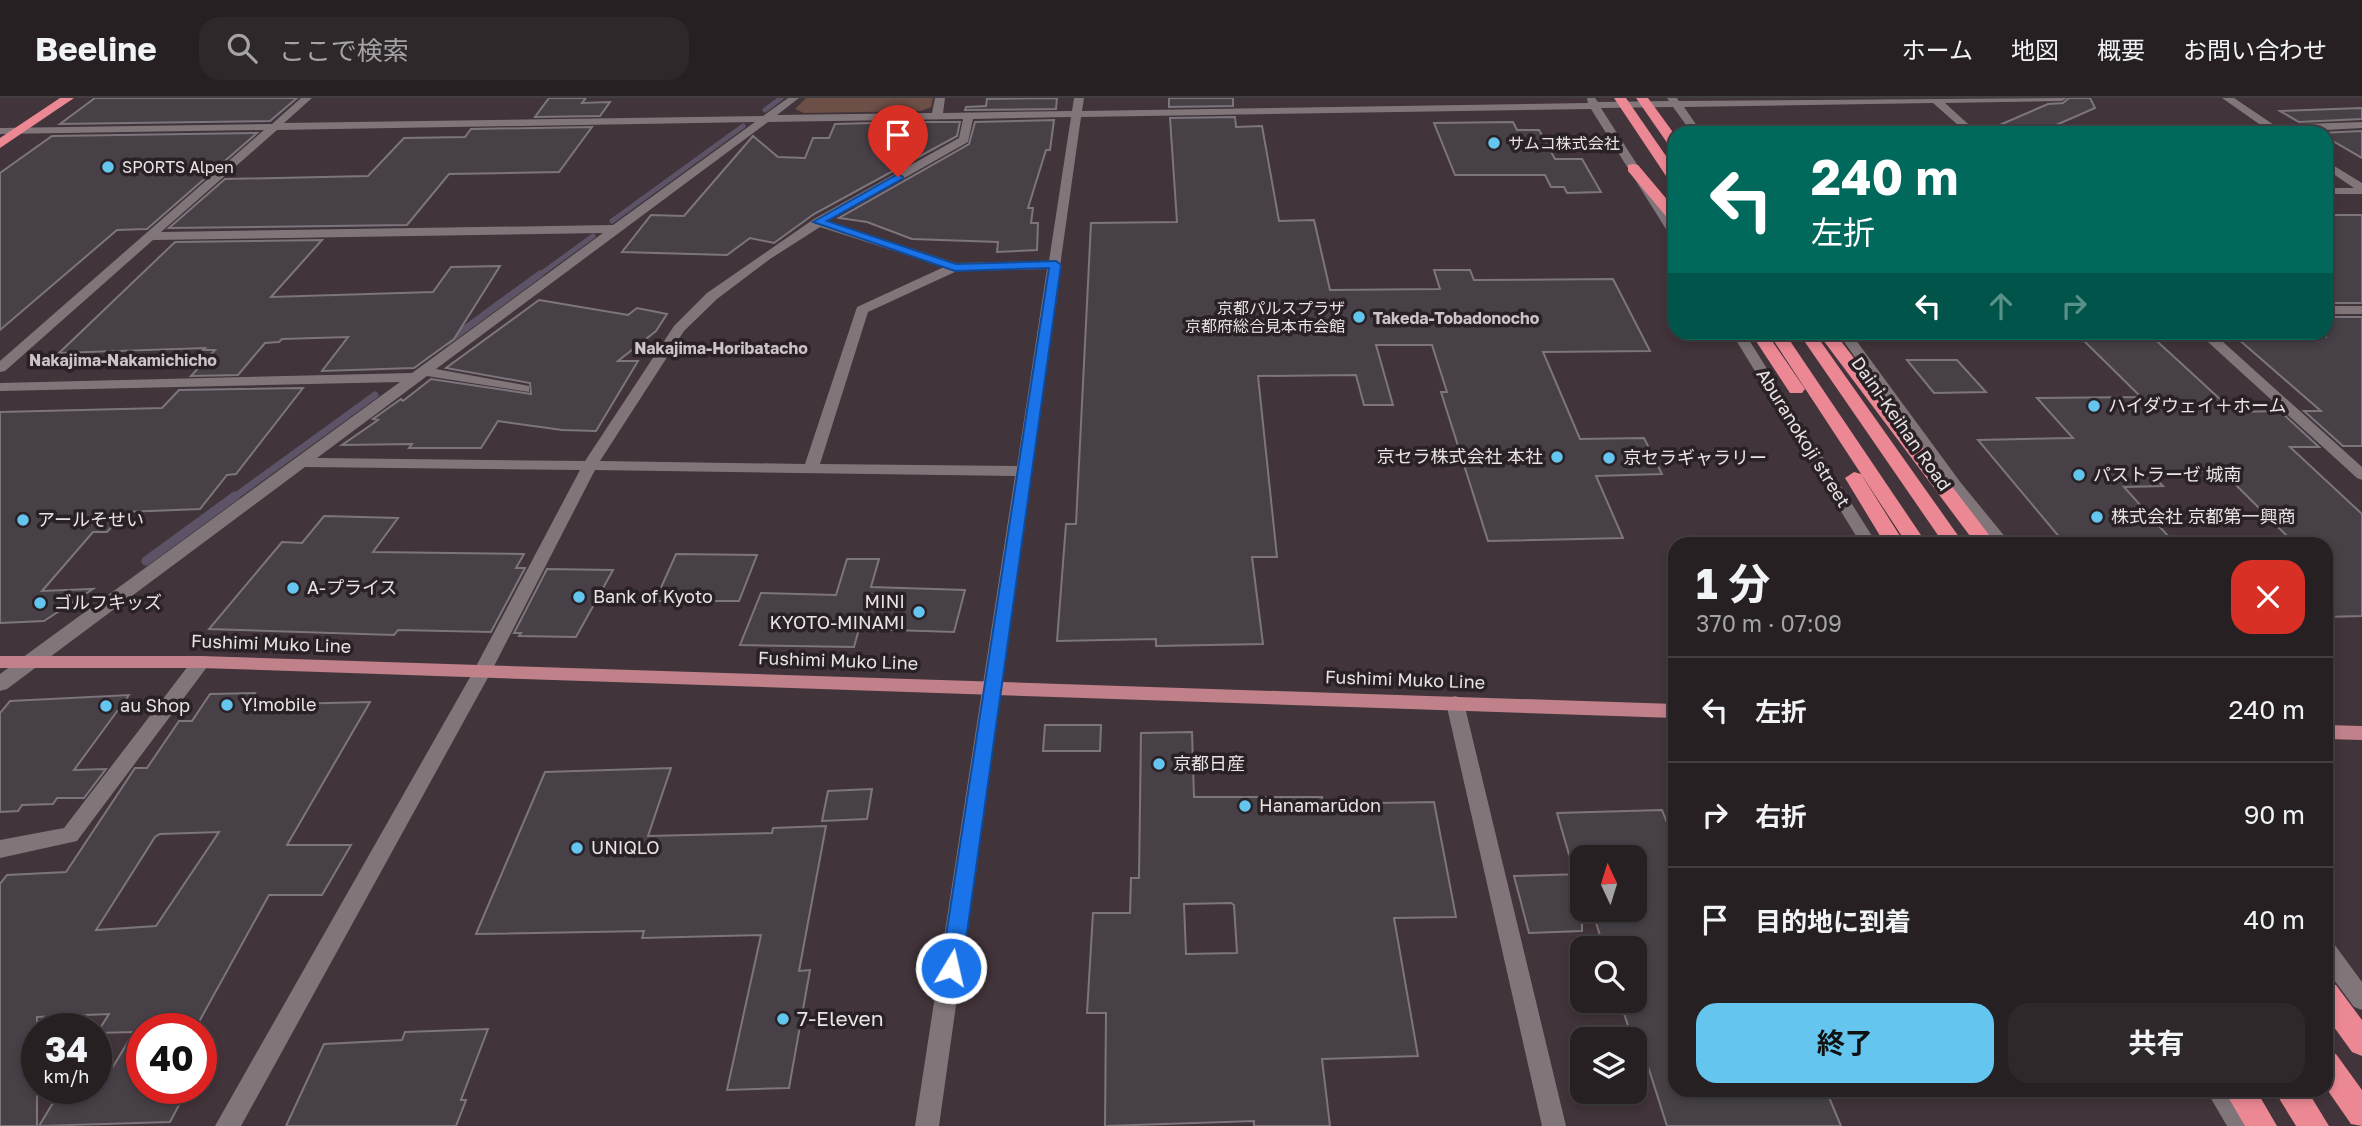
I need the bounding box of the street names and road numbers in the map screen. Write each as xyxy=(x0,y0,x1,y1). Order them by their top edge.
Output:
street label: Daini-Keihan Road xyxy=(1847,352,1956,495)
street label: Aburanokoji street xyxy=(1752,364,1855,511)
street label: Fushimi Muko Line xyxy=(191,629,352,657)
street label: Fushimi Muko Line xyxy=(758,646,919,674)
street label: Fushimi Muko Line xyxy=(1325,665,1486,693)

